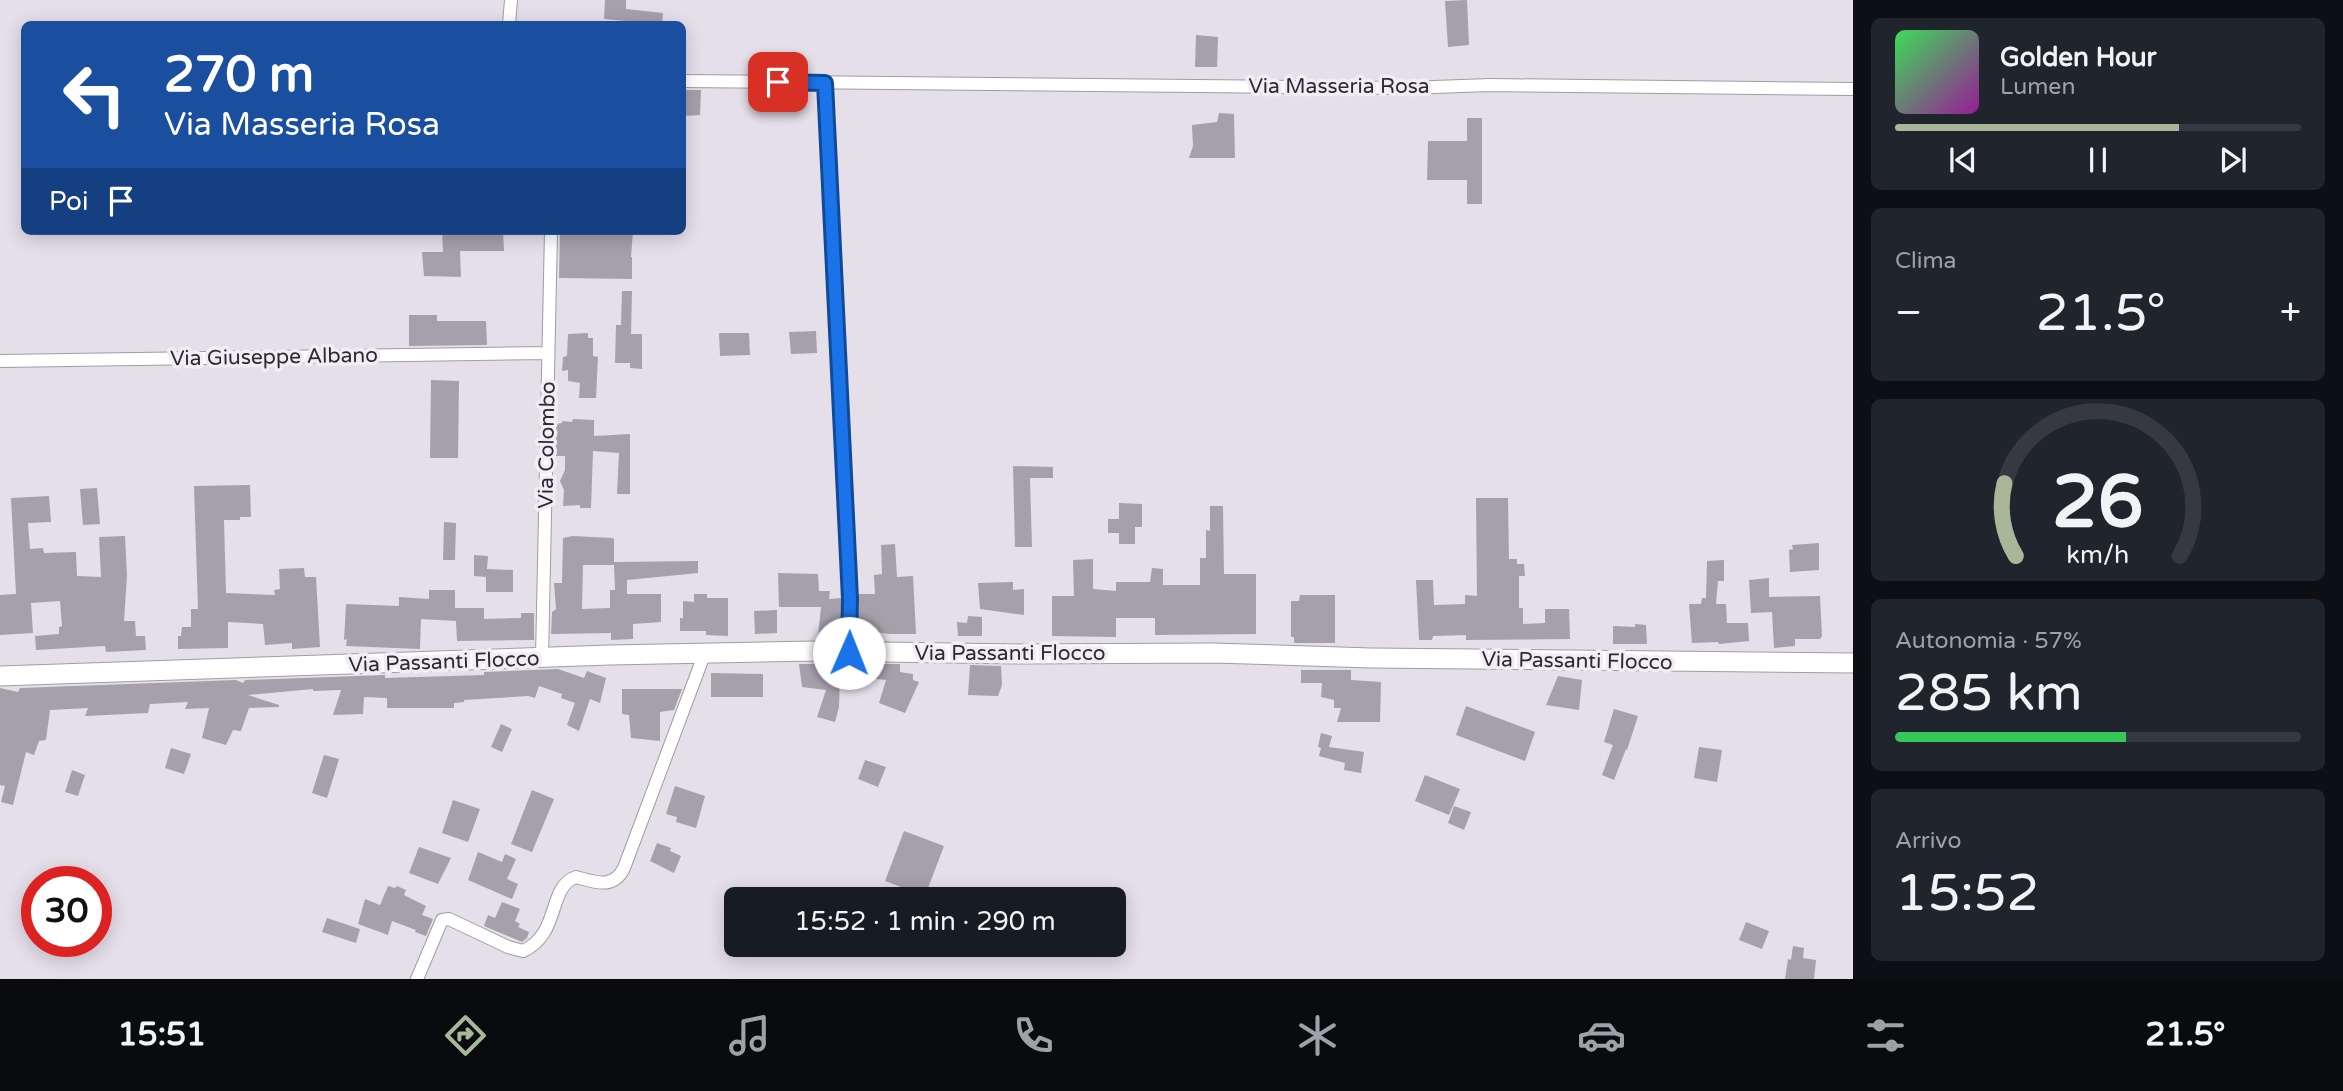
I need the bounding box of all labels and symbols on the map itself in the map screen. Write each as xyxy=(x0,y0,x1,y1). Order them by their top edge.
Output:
pin xyxy=(748,52,808,112)
street label: Via Masseria Rosa xyxy=(1248,74,1430,99)
street label: Via Giuseppe Albano xyxy=(170,343,378,371)
street label: Via Colombo xyxy=(533,381,561,509)
position arrow xyxy=(812,616,886,690)
street label: Via Passanti Flocco xyxy=(914,641,1106,666)
street label: Via Passanti Flocco xyxy=(348,646,540,678)
street label: Via Passanti Flocco xyxy=(1481,647,1673,675)
speed limit sign: 30 xyxy=(21,866,112,957)

